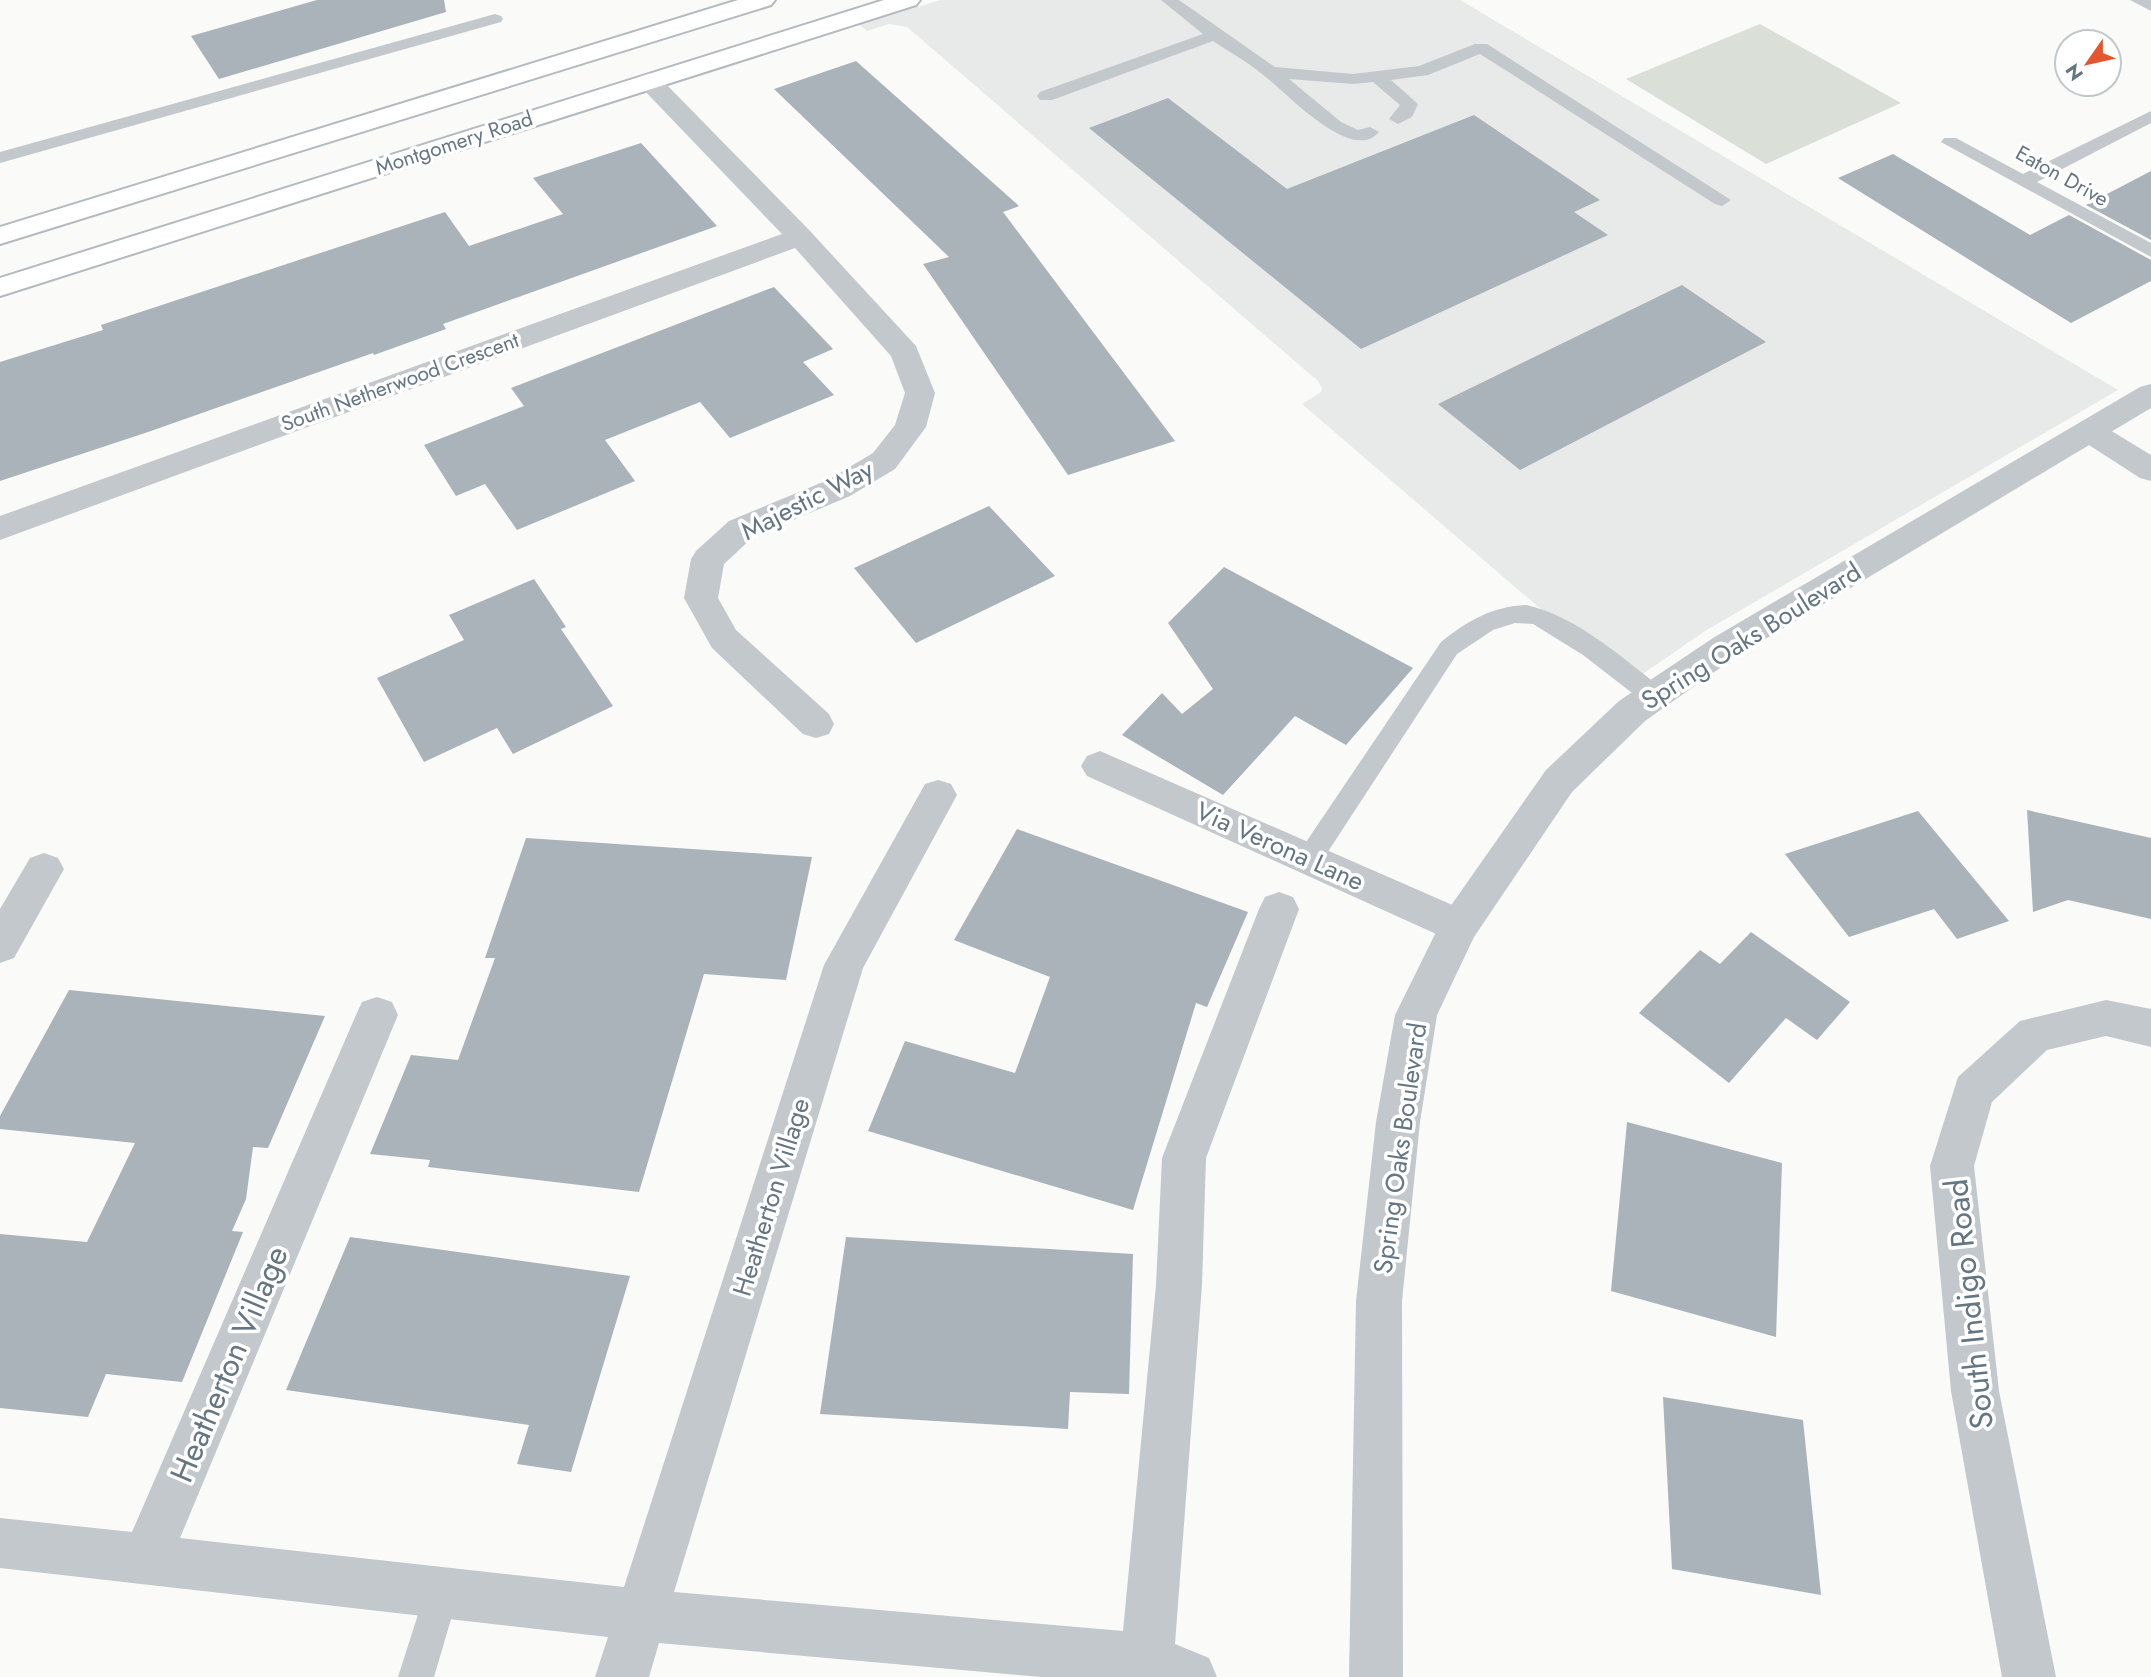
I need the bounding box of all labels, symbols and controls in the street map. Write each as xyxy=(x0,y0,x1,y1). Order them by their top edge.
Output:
north arrow xyxy=(2053,28,2123,98)
text: N xyxy=(2059,58,2090,86)
street label: Montgomery Road xyxy=(371,103,537,183)
street label: Eaton Drive xyxy=(2010,138,2114,214)
street label: South Netherwood Crescent xyxy=(277,325,523,439)
street label: Majestic Way xyxy=(734,450,880,550)
street label: Spring Oaks Boulevard xyxy=(1634,553,1868,719)
street label: Via Verona Lane xyxy=(1190,792,1370,900)
street label: Spring Oaks Boulevard xyxy=(1364,1020,1436,1276)
street label: Heatherton Village xyxy=(723,1093,819,1301)
street label: South Indigo Road xyxy=(1933,1177,2005,1431)
street label: Heatherton Village xyxy=(158,1239,300,1489)

